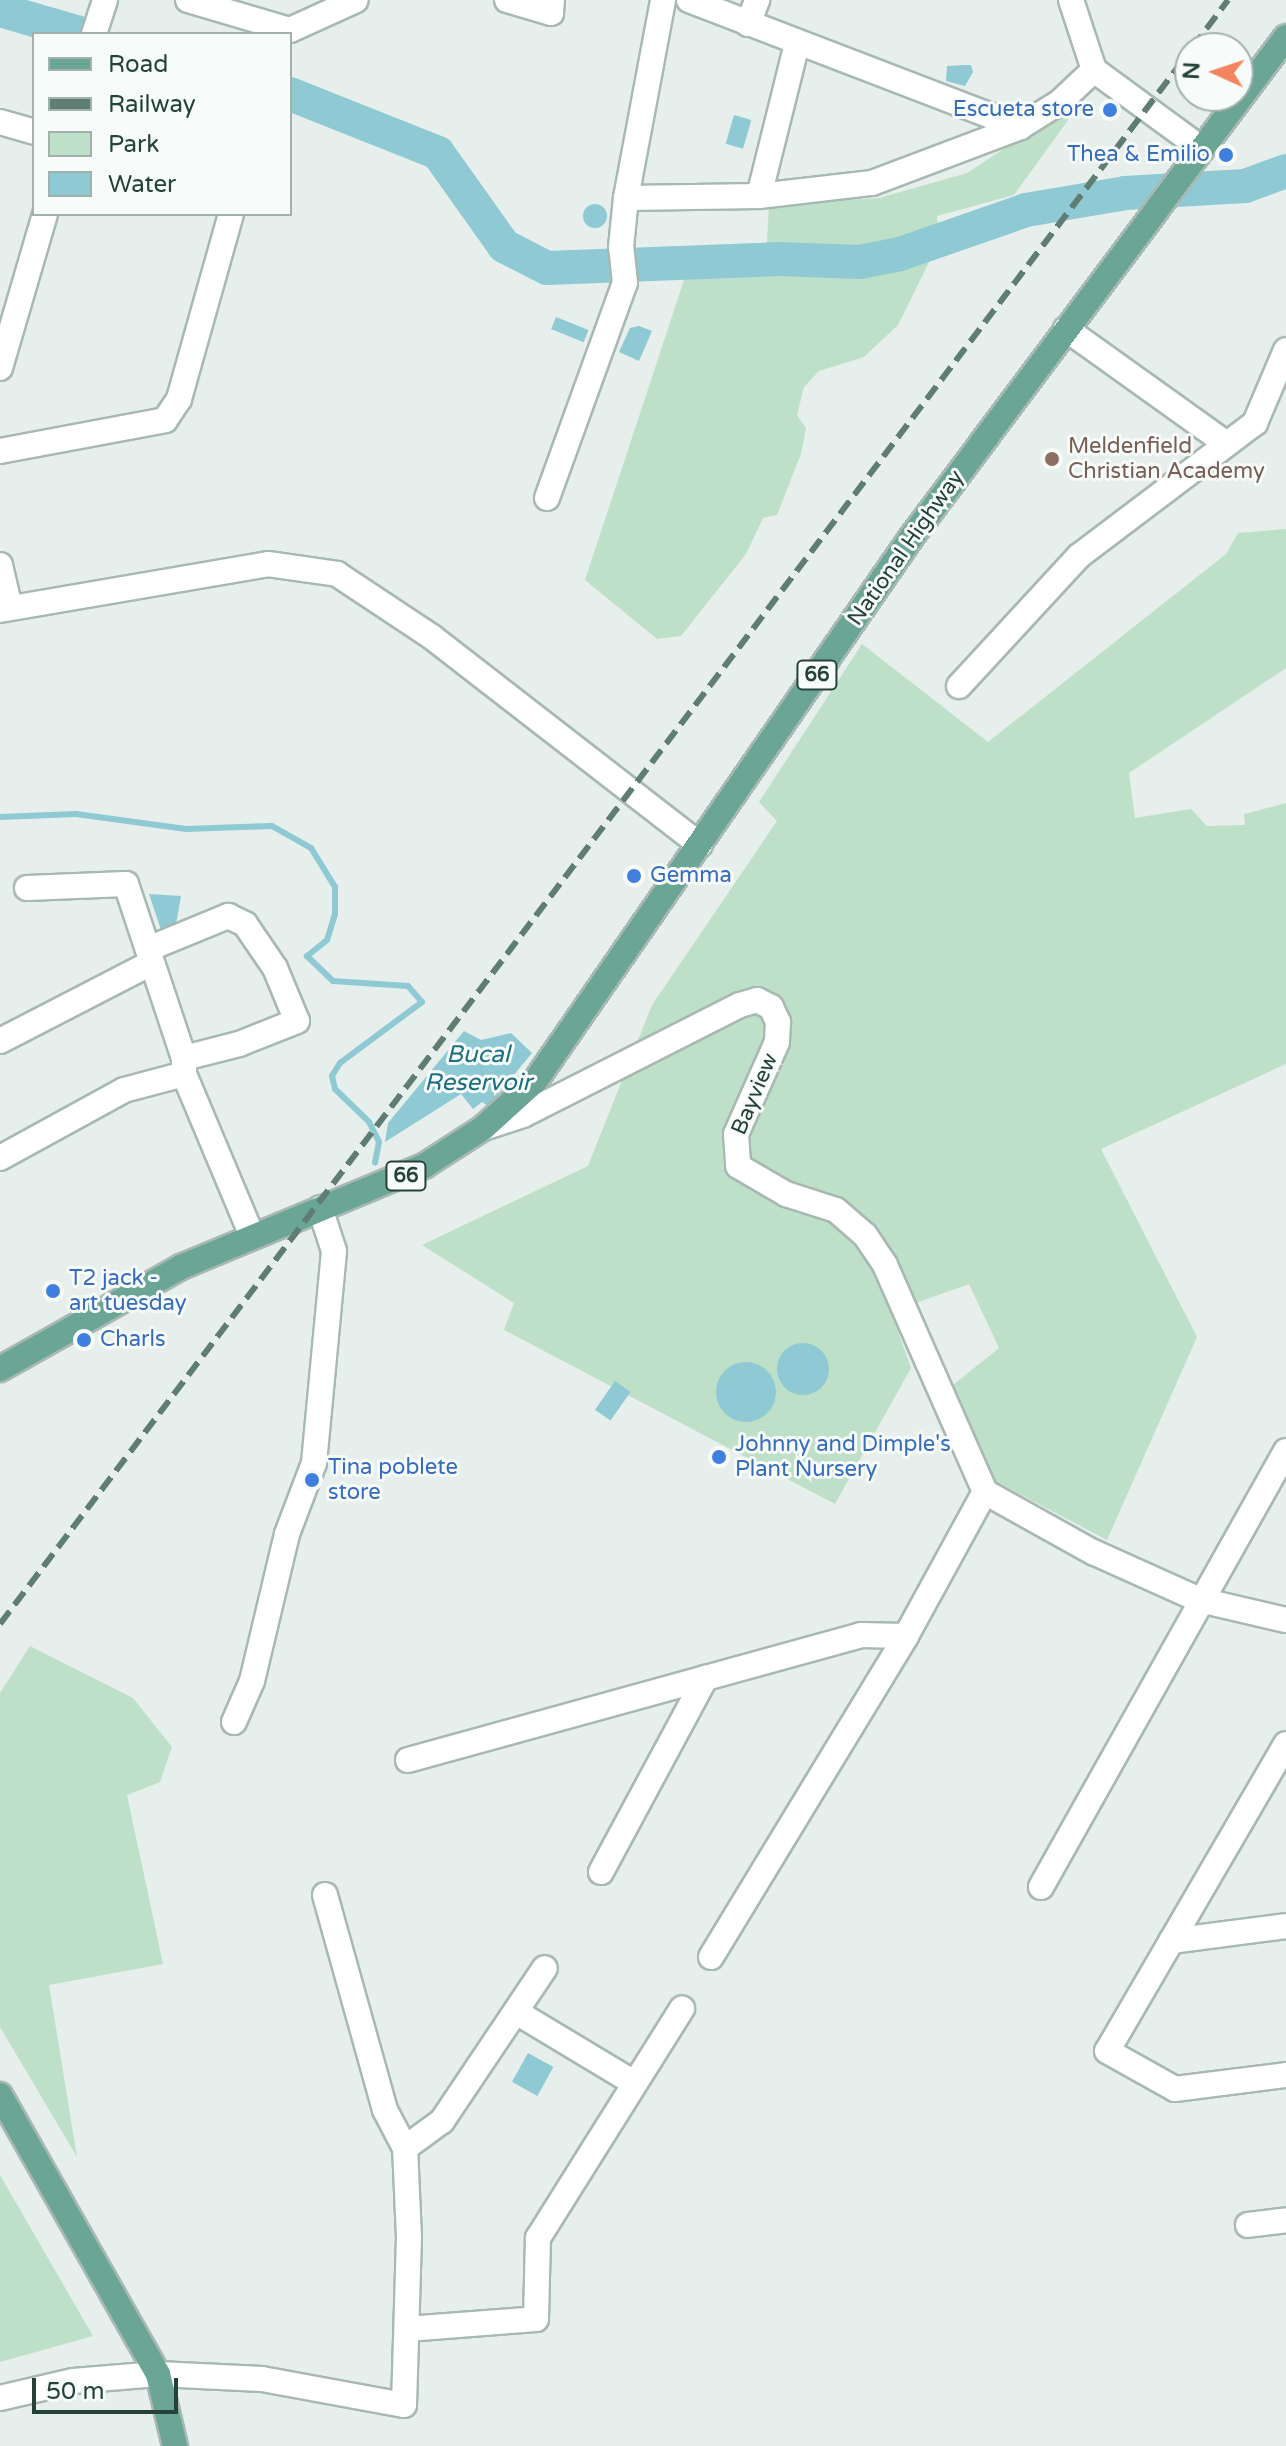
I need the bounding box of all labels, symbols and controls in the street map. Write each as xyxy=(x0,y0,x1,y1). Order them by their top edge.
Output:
legend xyxy=(32,32,292,216)
north arrow xyxy=(1174,32,1254,112)
text: Road xyxy=(108,50,168,79)
text: N xyxy=(1179,61,1205,80)
text: Railway xyxy=(108,90,196,119)
place label: Escueta store xyxy=(953,97,1094,123)
marker: Escueta store xyxy=(1101,101,1119,119)
text: Park xyxy=(108,130,159,159)
place label: Thea & Emilio xyxy=(1067,142,1210,168)
marker: Thea & Emilio xyxy=(1217,146,1235,164)
text: Water xyxy=(108,170,176,199)
place label: Meldenfield Christian Academy xyxy=(1068,433,1265,484)
marker: Meldenfield Christian Academy xyxy=(1043,450,1061,468)
street label: National Highway xyxy=(842,465,970,631)
road number: 66 xyxy=(795,659,839,691)
place label: Gemma xyxy=(650,863,732,889)
marker: Gemma xyxy=(625,867,643,885)
water label: Bucal Reservoir xyxy=(424,1041,532,1097)
street label: Bayview xyxy=(726,1049,784,1139)
road number: 66 xyxy=(384,1160,428,1192)
place label: T2 jack - art tuesday xyxy=(69,1265,187,1316)
marker: T2 jack - art tuesday xyxy=(44,1282,62,1300)
place label: Charls xyxy=(100,1327,166,1353)
marker: Charls xyxy=(75,1331,93,1349)
place label: Johnny and Dimple's Plant Nursery xyxy=(735,1431,951,1482)
marker: Johnny and Dimple's Plant Nursery xyxy=(710,1448,728,1466)
place label: Tina poblete store xyxy=(328,1454,458,1506)
marker: Tina poblete store xyxy=(303,1471,321,1489)
scale bar xyxy=(36,2362,182,2412)
text: 50 m xyxy=(46,2377,104,2406)

